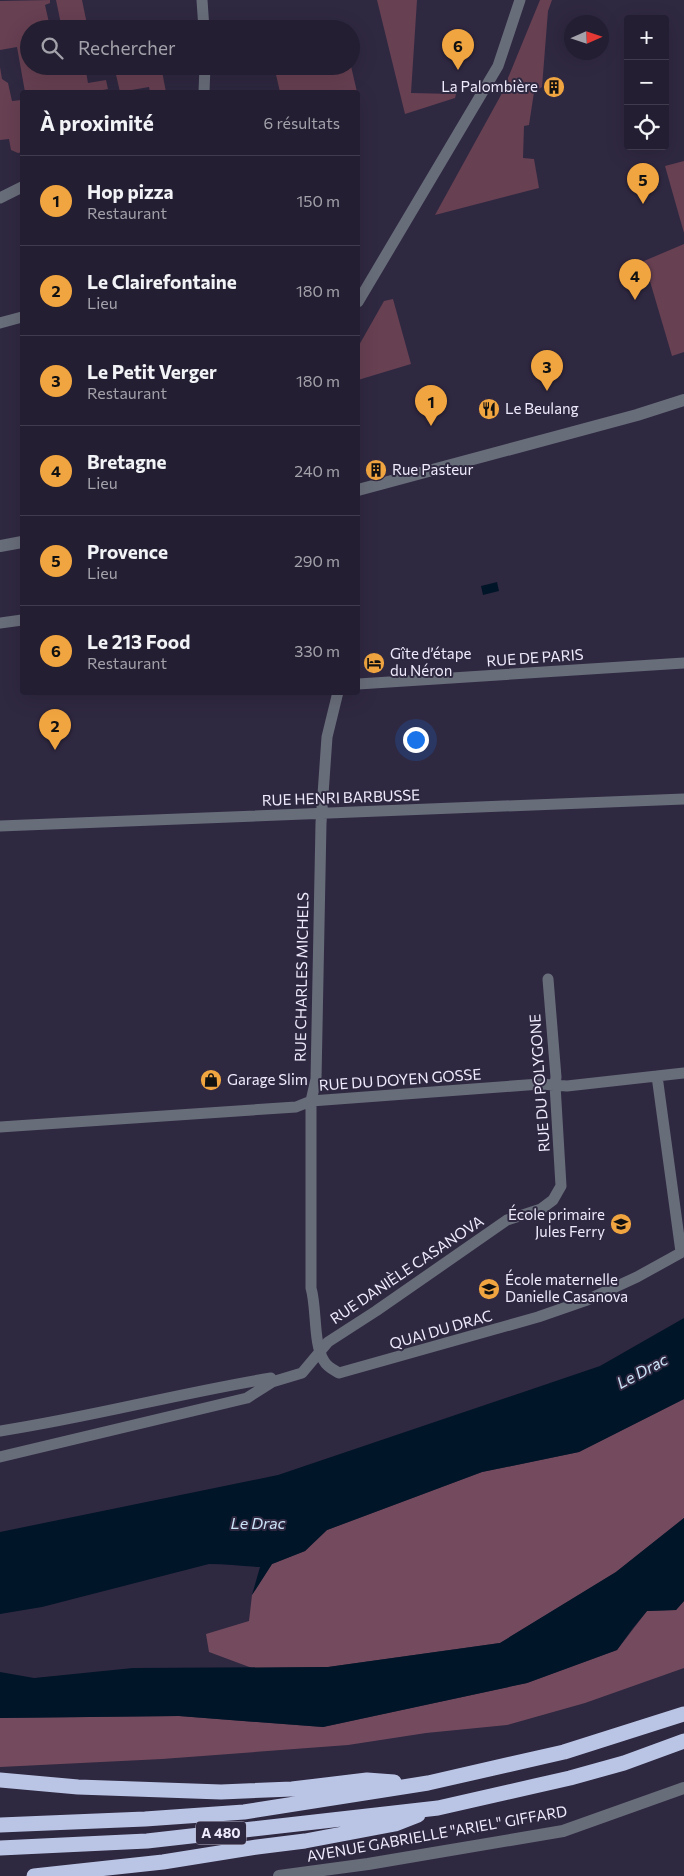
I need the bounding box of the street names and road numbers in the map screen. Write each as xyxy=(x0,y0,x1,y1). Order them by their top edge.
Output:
street label: RUE DE PARIS xyxy=(486,645,584,669)
street label: RUE HENRI BARBUSSE xyxy=(262,785,420,809)
street label: RUE CHARLES MICHELS xyxy=(291,892,311,1062)
street label: RUE DU POLYGONE xyxy=(525,1013,553,1153)
street label: RUE DU DOYEN GOSSE xyxy=(318,1064,482,1094)
street label: RUE DANIÈLE CASANOVA xyxy=(326,1210,486,1327)
street label: QUAI DU DRAC xyxy=(387,1306,494,1352)
street label: AVENUE GABRIELLE "ARIEL" GIFFARD xyxy=(305,1801,568,1865)
road number: A 480 xyxy=(196,1822,246,1845)

